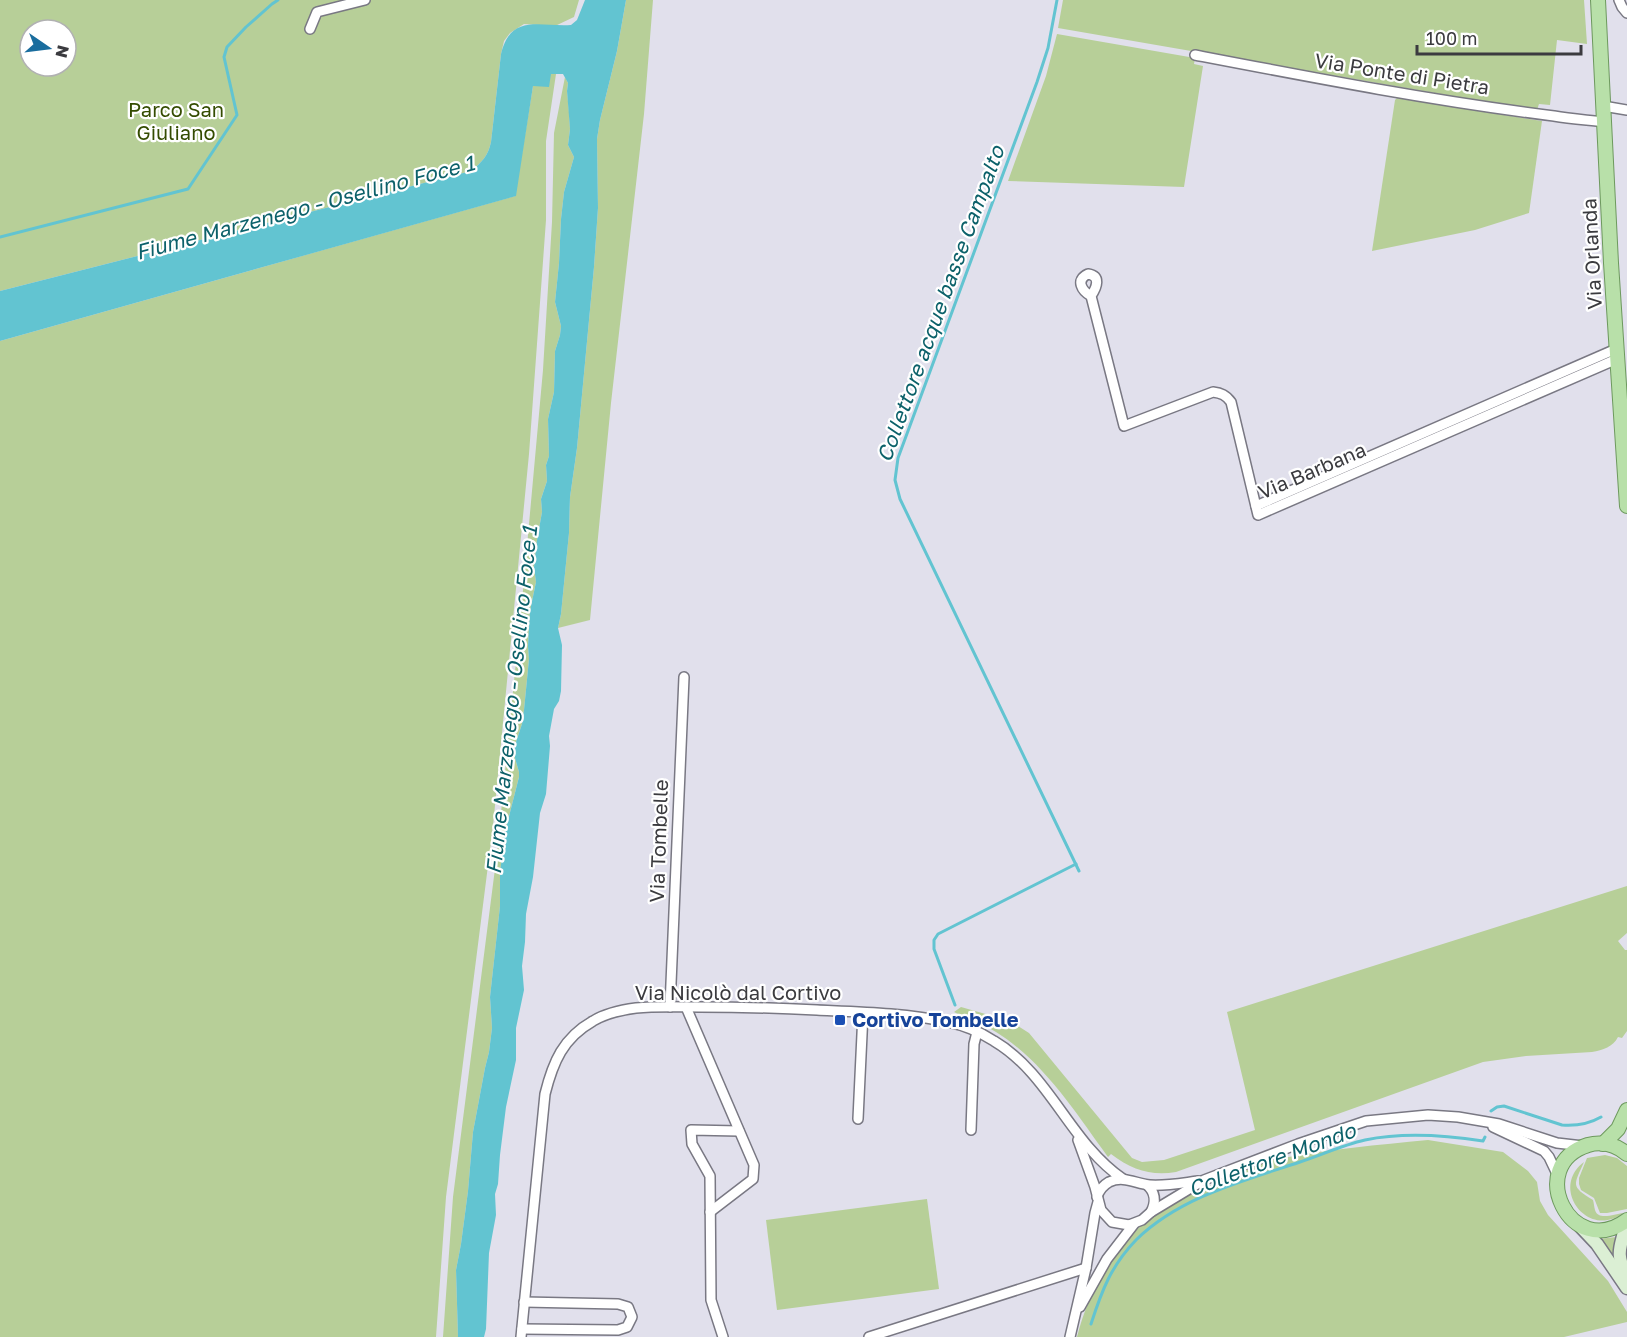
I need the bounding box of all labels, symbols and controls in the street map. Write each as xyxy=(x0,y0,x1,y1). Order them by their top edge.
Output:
north arrow xyxy=(18,18,78,78)
scale bar xyxy=(1417,18,1580,56)
text: 100 m xyxy=(1426,27,1477,49)
text: N xyxy=(51,43,74,60)
street label: Via Ponte di Pietra xyxy=(1313,47,1491,99)
park label: Parco San Giuliano xyxy=(128,97,224,144)
water label: Collettore acque basse Campalto xyxy=(871,141,1010,465)
water label: Fiume Marzenego - Osellino Foce 1 xyxy=(132,149,478,265)
street label: Via Orlanda xyxy=(1576,198,1606,310)
street label: Via Barbana xyxy=(1254,437,1369,504)
water label: Fiume Marzenego - Osellino Foce 1 xyxy=(480,524,542,875)
street label: Via Tombelle xyxy=(644,779,672,903)
street label: Via Nicolò dal Cortivo xyxy=(635,980,841,1004)
place label: Cortivo Tombelle xyxy=(852,1007,1019,1031)
marker: Cortivo Tombelle xyxy=(833,1013,847,1027)
water label: Collettore Mondo xyxy=(1185,1116,1360,1201)

